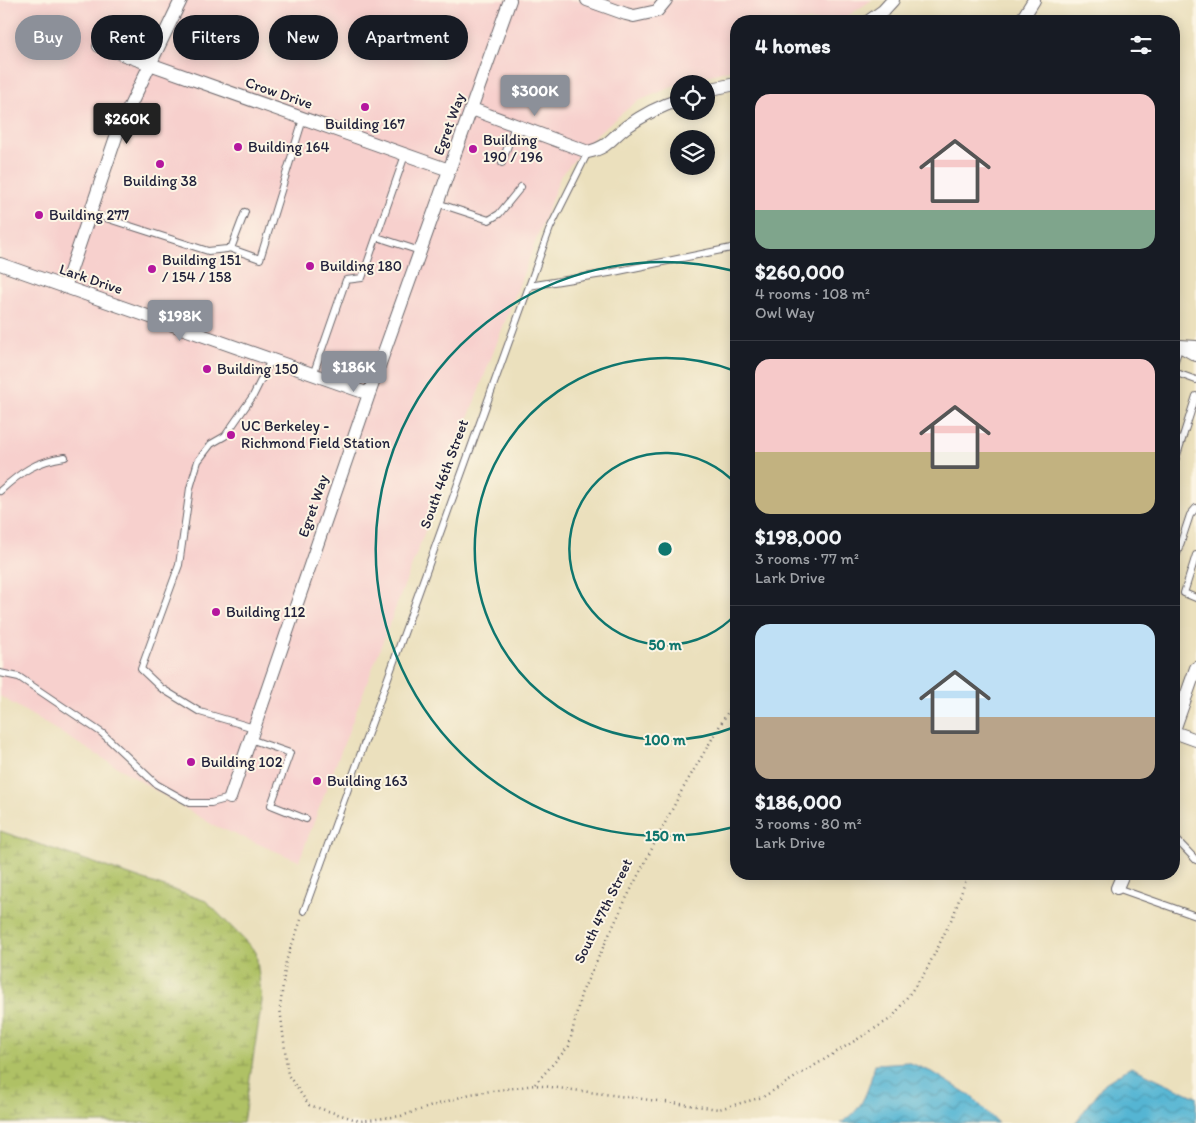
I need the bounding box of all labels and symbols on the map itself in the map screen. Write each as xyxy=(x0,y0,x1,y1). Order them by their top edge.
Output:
street label: Crow Drive xyxy=(243,73,315,113)
pin: $300K xyxy=(500,74,570,117)
street label: Egret Way xyxy=(429,90,469,158)
marker: Building 167 xyxy=(359,101,371,113)
pin: $260K xyxy=(92,102,162,145)
place label: Building 167 xyxy=(325,115,405,133)
place label: Building 190 / 196 xyxy=(483,131,543,166)
place label: Building 164 xyxy=(248,138,329,156)
marker: Building 164 xyxy=(232,141,244,153)
marker: Building 190 / 196 xyxy=(467,143,479,155)
marker: Building 38 xyxy=(154,158,166,170)
place label: Building 38 xyxy=(123,172,197,190)
place label: Building 277 xyxy=(49,206,130,224)
marker: Building 277 xyxy=(33,209,45,221)
place label: Building 151 / 154 / 158 xyxy=(162,251,241,286)
place label: Building 180 xyxy=(320,257,402,275)
street label: Lark Drive xyxy=(57,260,125,298)
marker: Building 180 xyxy=(304,260,316,272)
marker: Building 151 / 154 / 158 xyxy=(146,263,158,275)
pin: $198K xyxy=(145,300,215,342)
pin: $186K xyxy=(319,350,389,393)
place label: Building 150 xyxy=(217,360,299,378)
marker: Building 150 xyxy=(201,363,213,375)
place label: UC Berkeley - Richmond Field Station xyxy=(241,417,391,452)
street label: South 46th Street xyxy=(416,417,472,531)
marker: UC Berkeley - Richmond Field Station xyxy=(225,429,237,441)
street label: Egret Way xyxy=(294,472,332,540)
centre of rings xyxy=(656,540,674,558)
place label: Building 112 xyxy=(226,603,305,621)
marker: Building 112 xyxy=(210,606,222,618)
text: 50 m xyxy=(648,636,682,654)
text: 100 m xyxy=(644,731,686,749)
place label: Building 102 xyxy=(201,753,283,771)
marker: Building 102 xyxy=(185,756,197,768)
place label: Building 163 xyxy=(327,772,408,790)
marker: Building 163 xyxy=(311,775,323,787)
text: 150 m xyxy=(645,827,685,845)
street label: South 47th Street xyxy=(570,855,636,966)

